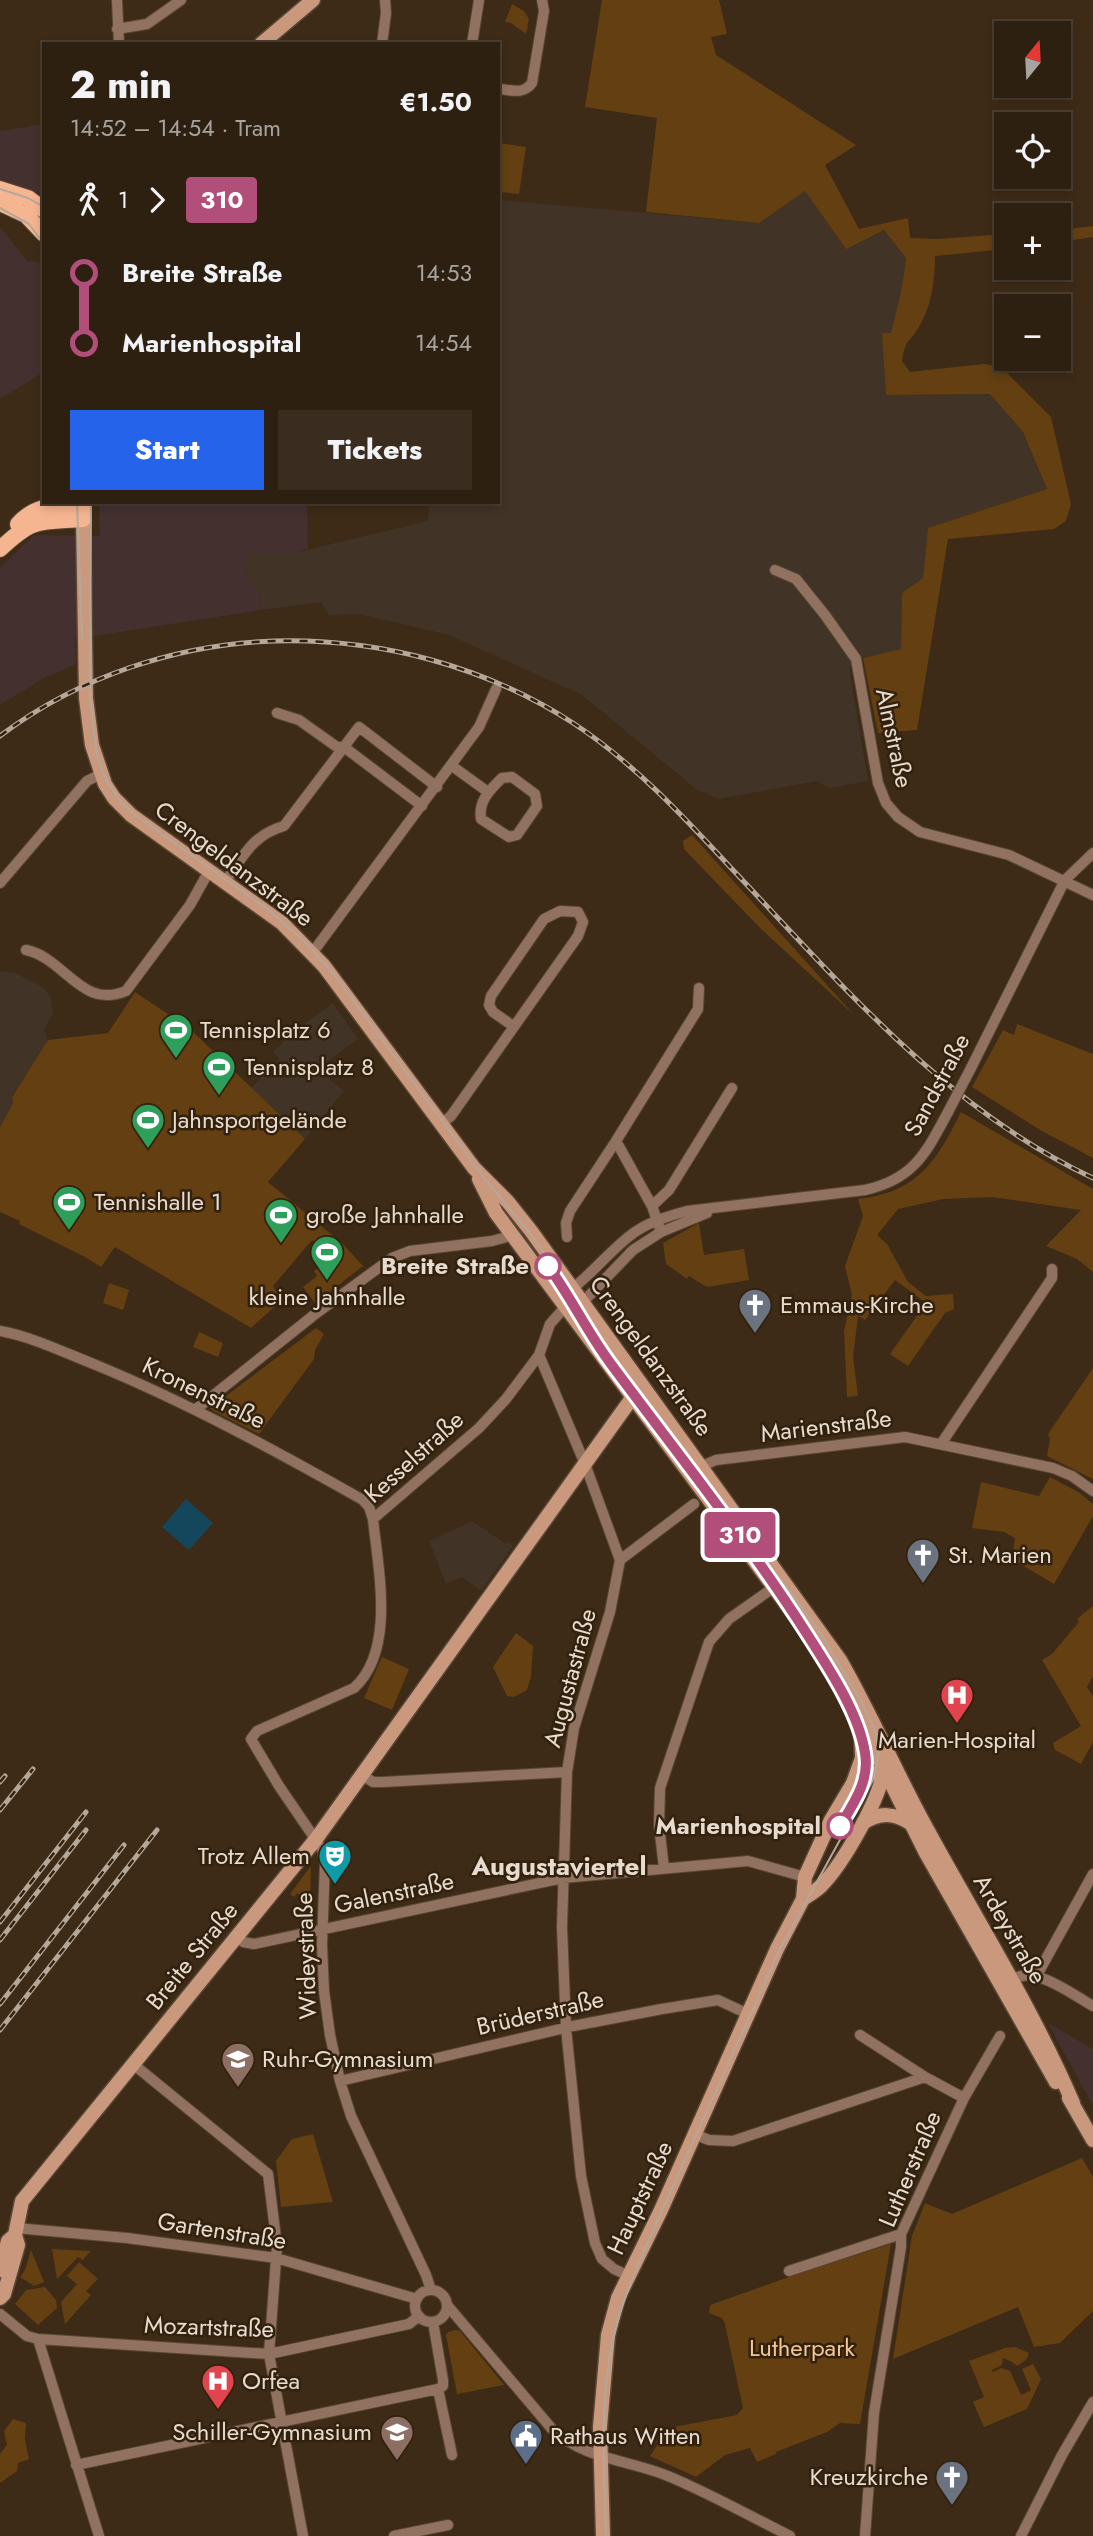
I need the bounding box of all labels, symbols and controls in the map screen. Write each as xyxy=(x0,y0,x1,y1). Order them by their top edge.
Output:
north arrow xyxy=(994,21,1071,98)
map controls xyxy=(994,21,1071,371)
text: 2 min xyxy=(70,57,172,112)
text: €1.50 xyxy=(399,83,472,121)
text: 14:52 – 14:54 · Tram xyxy=(70,111,281,145)
button: locate xyxy=(994,112,1071,189)
icon: walk xyxy=(70,181,108,219)
icon: forward xyxy=(138,181,176,219)
text: 310 xyxy=(200,182,243,217)
text: 1 xyxy=(118,183,128,217)
button: + xyxy=(994,203,1071,280)
text: Breite Straße xyxy=(122,254,282,292)
text: 14:53 xyxy=(416,256,472,290)
button: − xyxy=(994,294,1071,371)
text: Marienhospital xyxy=(122,324,301,362)
text: 14:54 xyxy=(415,326,472,360)
button: Start xyxy=(70,410,264,490)
button: Tickets xyxy=(278,410,472,490)
street label: Almstraße xyxy=(867,685,922,791)
street label: Crengeldanzstraße xyxy=(148,792,321,935)
sports icon: Tennisplatz 6 xyxy=(157,1011,195,1060)
place label: Tennisplatz 6 xyxy=(200,1012,331,1047)
street label: Sandstraße xyxy=(895,1027,978,1142)
sports icon: Tennisplatz 8 xyxy=(200,1048,238,1097)
place label: Tennisplatz 8 xyxy=(244,1049,374,1084)
sports icon: Jahnsportgelände xyxy=(129,1101,167,1150)
place label: Jahnsportgelände xyxy=(169,1102,347,1137)
sports icon: Tennishalle 1 xyxy=(50,1183,88,1232)
place label: Tennishalle 1 xyxy=(94,1184,222,1219)
sports icon: große Jahnhalle xyxy=(262,1196,300,1245)
place label: große Jahnhalle xyxy=(306,1197,464,1232)
sports icon: kleine Jahnhalle xyxy=(308,1233,346,1282)
place label: Breite Straße xyxy=(381,1248,529,1283)
marker: Breite Straße xyxy=(535,1253,561,1279)
street label: Crengeldanzstraße xyxy=(581,1268,722,1443)
place label: kleine Jahnhalle xyxy=(249,1279,405,1314)
church icon: Emmaus-Kirche xyxy=(736,1286,774,1335)
place label: Emmaus-Kirche xyxy=(780,1287,934,1322)
street label: Kronenstraße xyxy=(137,1348,272,1437)
street label: Marienstraße xyxy=(759,1400,893,1451)
street label: Kesselstraße xyxy=(356,1402,471,1511)
line badge: 310 xyxy=(700,1512,780,1558)
text: 310 xyxy=(718,1517,762,1552)
church icon: St. Marien xyxy=(904,1536,942,1585)
place label: St. Marien xyxy=(948,1537,1052,1572)
street label: Augustastraße xyxy=(534,1605,605,1751)
hospital icon: Marien-Hospital xyxy=(938,1676,976,1725)
place label: Marien-Hospital xyxy=(878,1722,1036,1757)
place label: Marienhospital xyxy=(655,1808,821,1843)
marker: Marienhospital xyxy=(827,1813,853,1839)
theatre icon: Trotz Allem xyxy=(316,1837,354,1886)
place label: Trotz Allem xyxy=(198,1838,310,1873)
district label: Augustaviertel xyxy=(470,1847,647,1885)
street label: Galenstraße xyxy=(331,1863,457,1922)
street label: Ardeystraße xyxy=(965,1867,1056,1990)
street label: Wideystraße xyxy=(286,1892,325,2020)
street label: Breite Straße xyxy=(137,1894,246,2017)
street label: Brüderstraße xyxy=(473,1981,607,2044)
school or university icon: Ruhr-Gymnasium xyxy=(219,2040,257,2089)
place label: Ruhr-Gymnasium xyxy=(262,2041,434,2076)
street label: Lutherstraße xyxy=(869,2105,950,2232)
street label: Hauptstraße xyxy=(598,2135,681,2260)
street label: Gartenstraße xyxy=(155,2203,289,2258)
street label: Mozartstraße xyxy=(144,2307,275,2346)
park label: Lutherpark xyxy=(749,2330,855,2365)
hospital icon: Orfea xyxy=(199,2362,237,2411)
place label: Orfea xyxy=(242,2363,300,2398)
school or university icon: Schiller-Gymnasium xyxy=(378,2413,416,2462)
place label: Schiller-Gymnasium xyxy=(172,2414,372,2449)
public building icon: Rathaus Witten xyxy=(507,2417,545,2466)
place label: Rathaus Witten xyxy=(550,2418,701,2453)
church icon: Kreuzkirche xyxy=(933,2458,971,2507)
place label: Kreuzkirche xyxy=(809,2459,928,2494)

